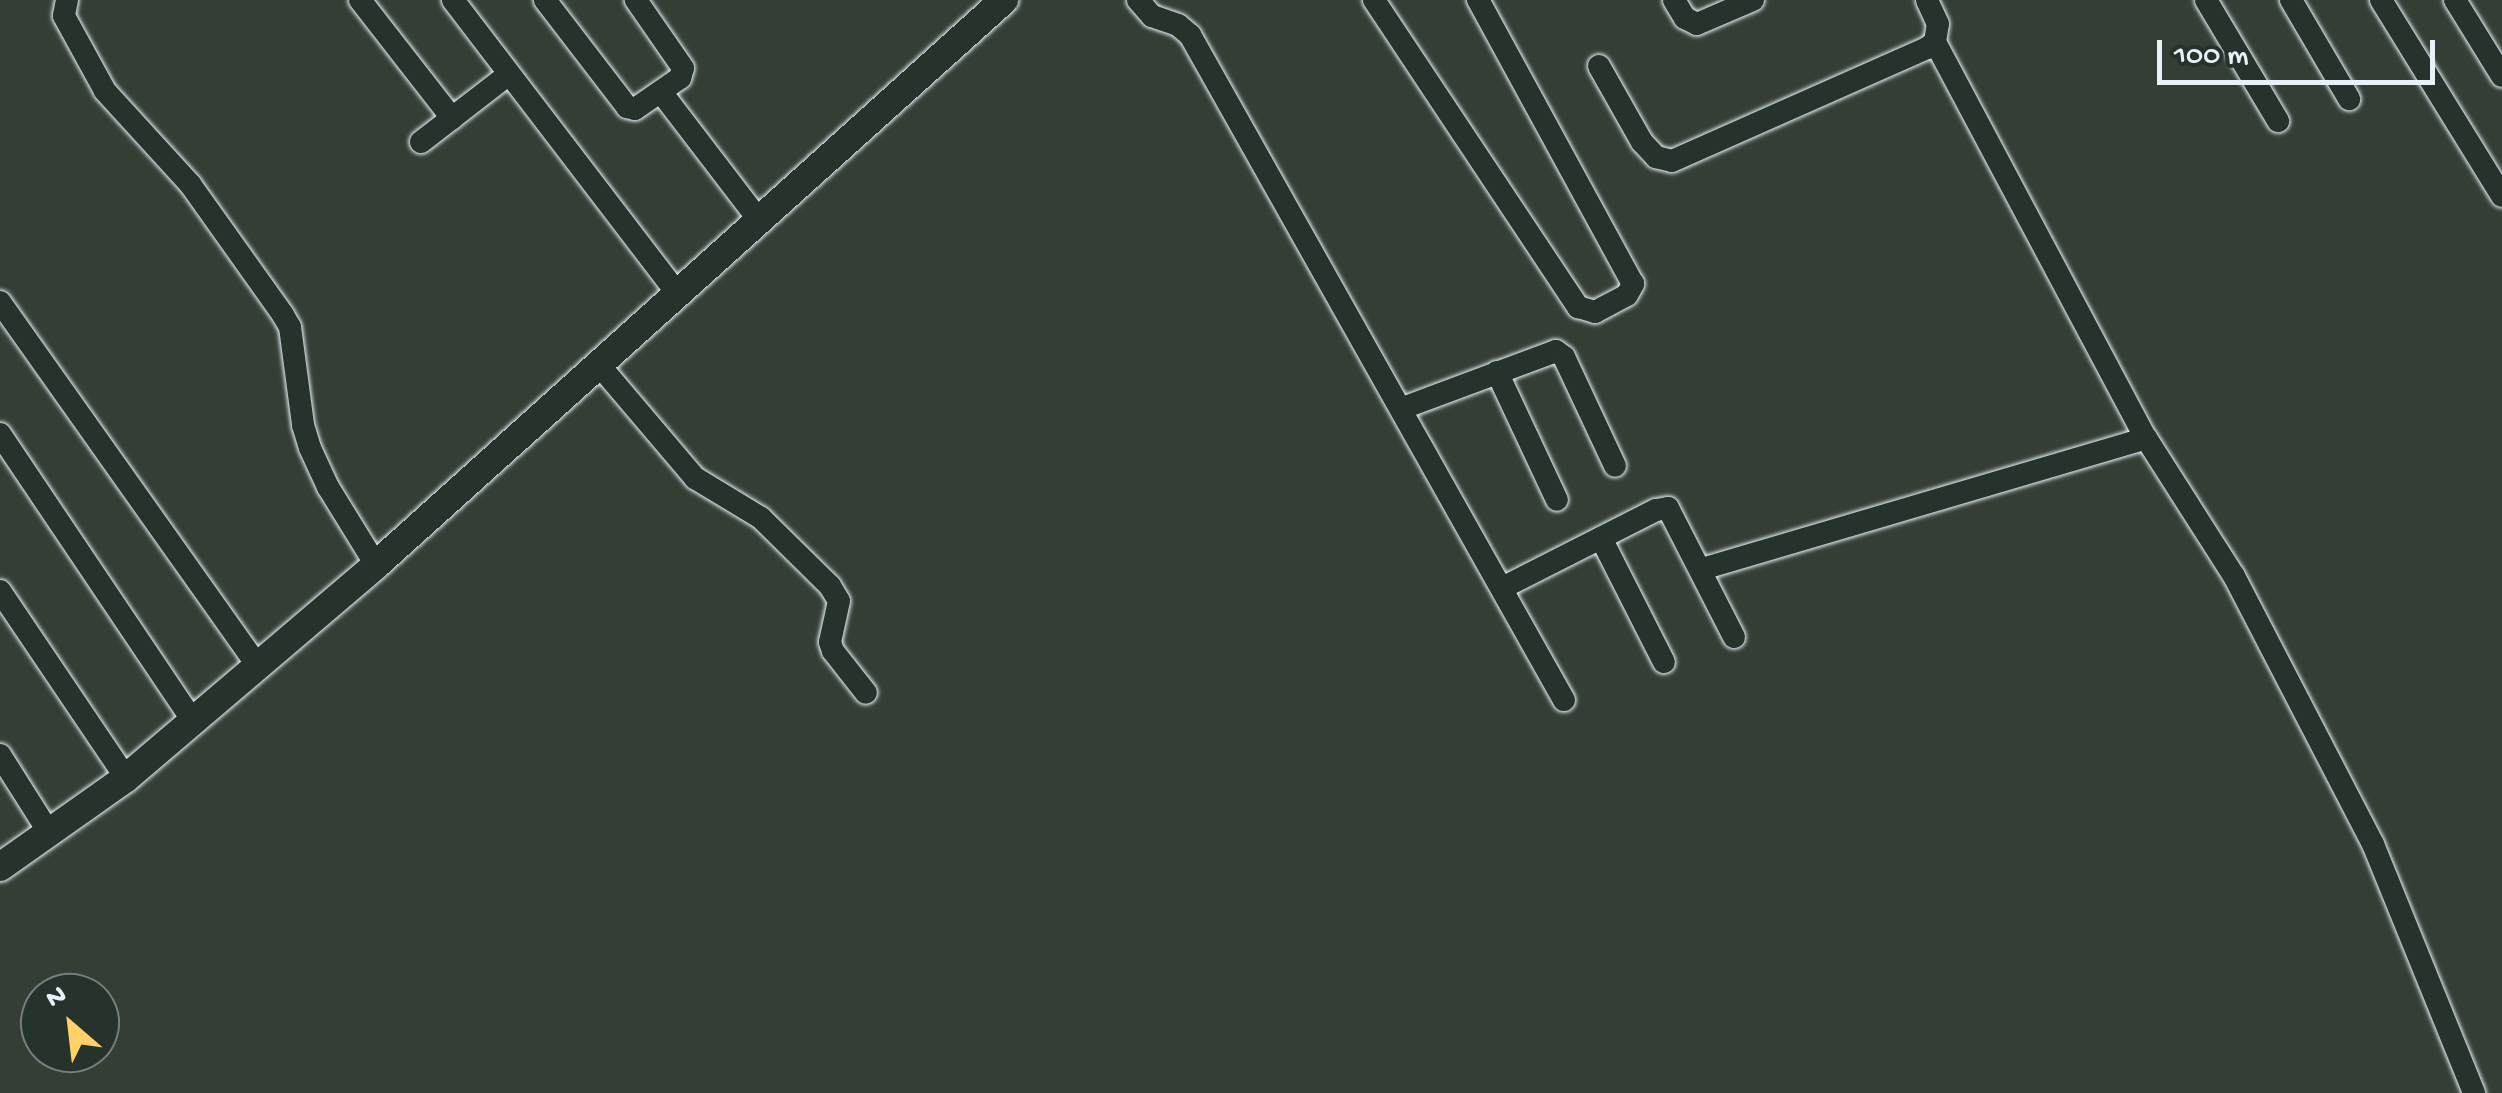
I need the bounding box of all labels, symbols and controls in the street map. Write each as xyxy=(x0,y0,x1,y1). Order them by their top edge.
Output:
scale bar xyxy=(2162,20,2440,82)
text: 100 m xyxy=(2174,40,2249,75)
north arrow xyxy=(20,973,120,1073)
text: N xyxy=(41,979,72,1017)

